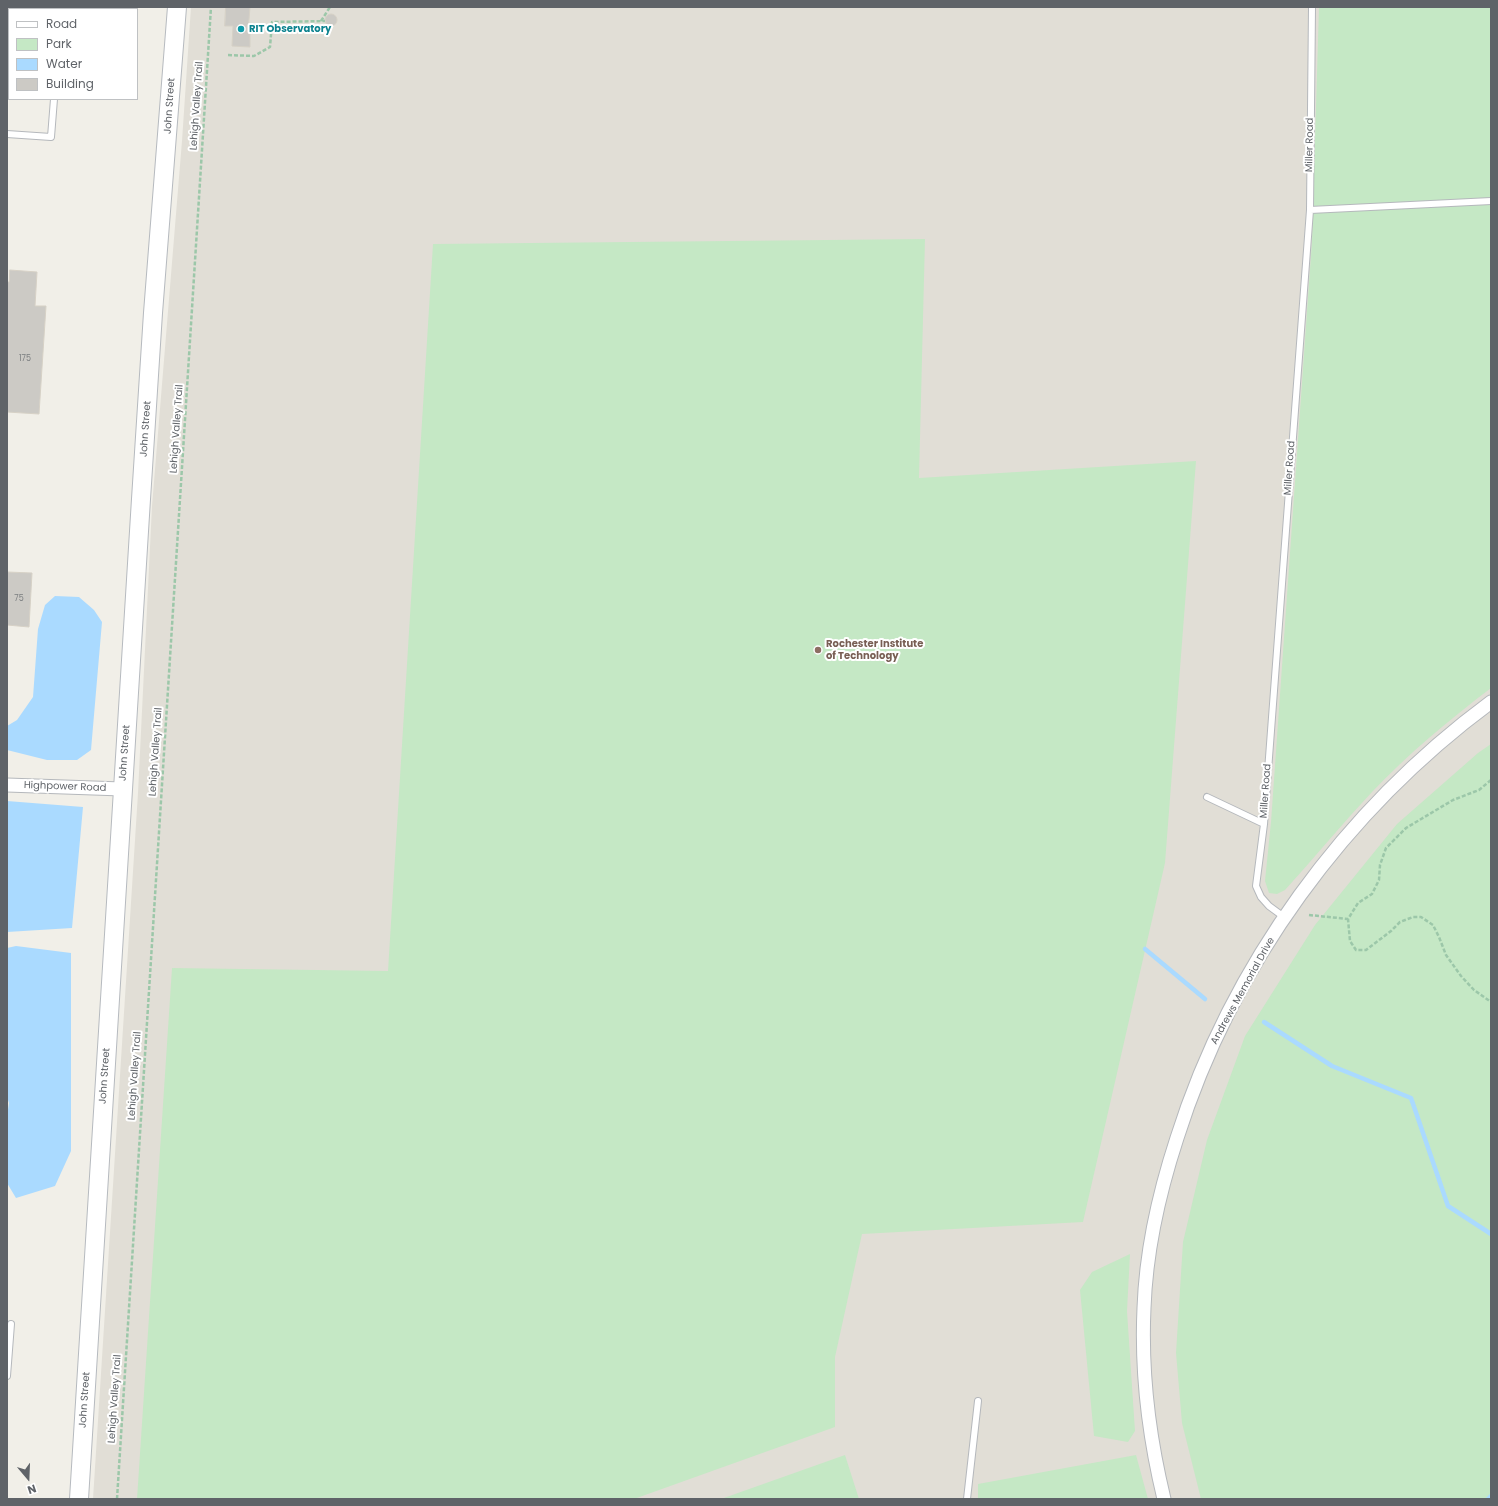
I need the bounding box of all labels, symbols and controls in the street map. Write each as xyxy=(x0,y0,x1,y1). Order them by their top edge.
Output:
legend xyxy=(8,8,138,100)
text: Road xyxy=(46,15,77,32)
place label: RIT Observatory xyxy=(249,23,331,35)
marker: RIT Observatory xyxy=(236,24,246,34)
text: Park xyxy=(46,35,72,52)
text: Water xyxy=(46,55,82,72)
street label: Lehigh Valley Trail xyxy=(188,61,206,151)
text: Building xyxy=(46,75,94,92)
street label: John Street xyxy=(162,77,178,135)
street label: Miller Road xyxy=(1304,118,1316,172)
house number: 175 xyxy=(19,354,31,364)
street label: Lehigh Valley Trail xyxy=(168,384,186,474)
street label: John Street xyxy=(138,400,154,458)
street label: Miller Road xyxy=(1282,440,1298,496)
house number: 75 xyxy=(14,594,24,604)
place label: Rochester Institute of Technology xyxy=(826,638,923,662)
marker: Rochester Institute of Technology xyxy=(813,645,823,655)
street label: Lehigh Valley Trail xyxy=(147,707,165,797)
street label: John Street xyxy=(117,724,133,782)
street label: Miller Road xyxy=(1258,763,1274,819)
street label: Highpower Road xyxy=(24,780,106,794)
street label: Andrews Memorial Drive xyxy=(1209,935,1277,1047)
street label: Lehigh Valley Trail xyxy=(126,1031,144,1121)
street label: John Street xyxy=(97,1047,113,1105)
street label: Lehigh Valley Trail xyxy=(106,1354,124,1444)
street label: John Street xyxy=(77,1371,93,1429)
north arrow xyxy=(8,1458,48,1498)
text: N xyxy=(25,1480,38,1498)

